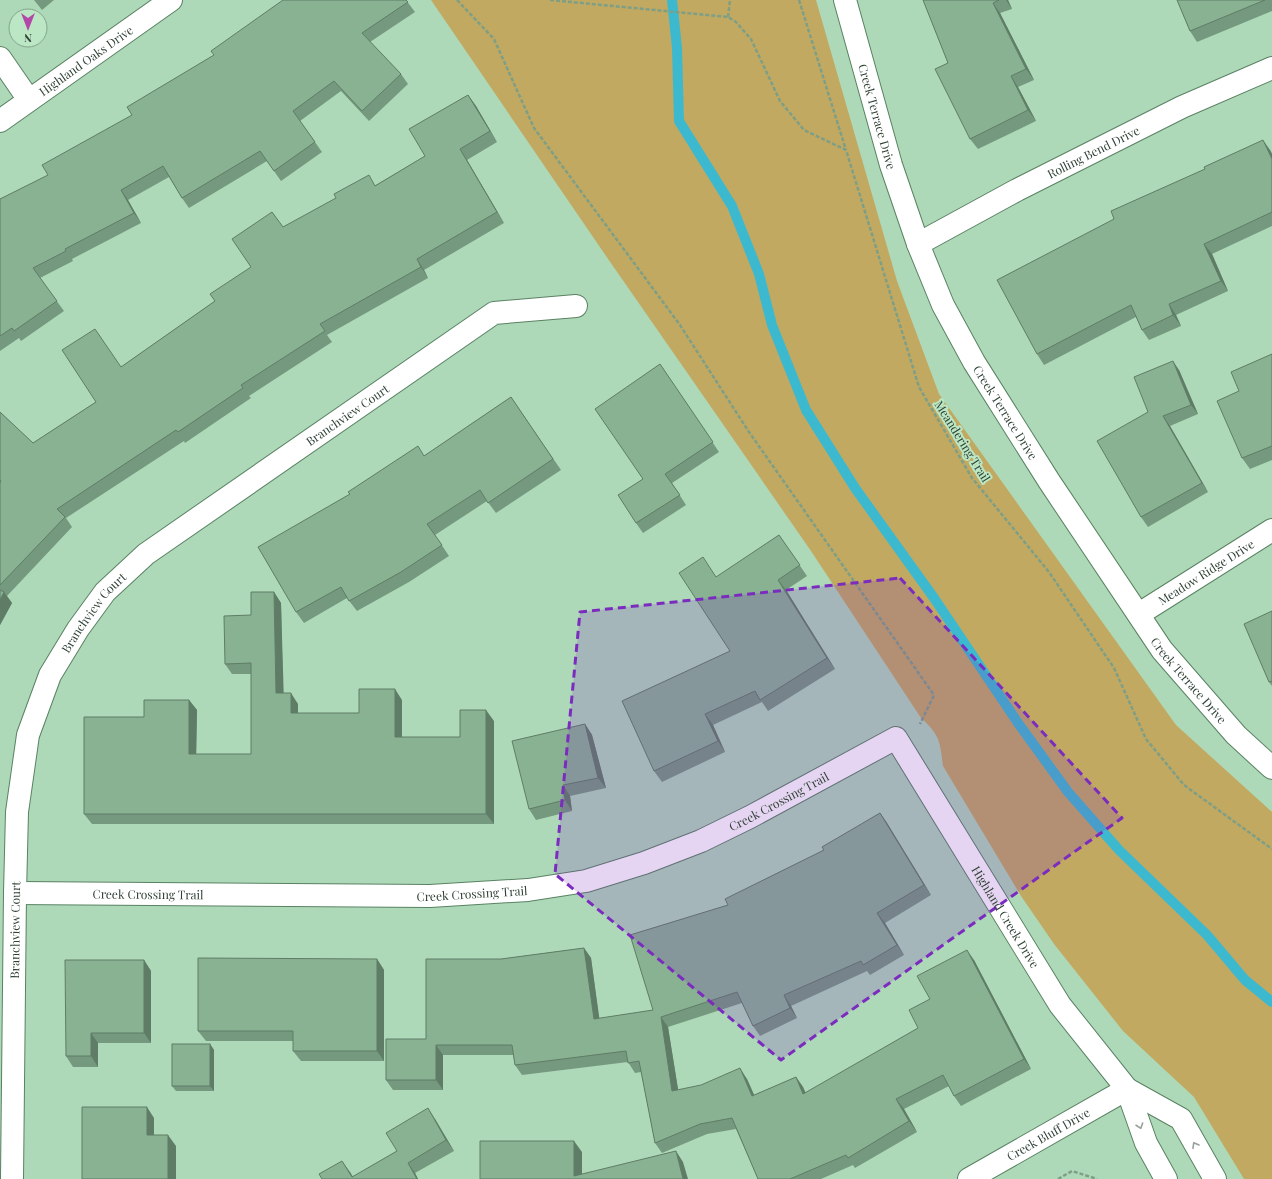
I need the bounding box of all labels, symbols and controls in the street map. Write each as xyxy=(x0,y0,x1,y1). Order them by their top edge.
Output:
north arrow xyxy=(8,8,48,48)
street label: Highland Oaks Drive xyxy=(35,22,136,99)
text: N xyxy=(24,31,32,46)
street label: Creek Terrace Drive xyxy=(855,62,900,171)
street label: Rolling Bend Drive xyxy=(1044,122,1142,182)
street label: Creek Terrace Drive xyxy=(970,362,1041,463)
street label: Branchview Court xyxy=(303,380,392,449)
street label: Meandering Trail xyxy=(932,397,995,485)
street label: Meadow Ridge Drive xyxy=(1155,535,1257,608)
street label: Branchview Court xyxy=(57,568,130,656)
street label: Creek Terrace Drive xyxy=(1148,634,1230,727)
street label: Creek Crossing Trail xyxy=(726,768,832,834)
street label: Highland Creek Drive xyxy=(968,863,1043,971)
street label: Branchview Court xyxy=(6,880,23,979)
street label: Creek Crossing Trail xyxy=(416,882,528,904)
street label: Creek Crossing Trail xyxy=(92,886,204,902)
street label: Creek Bluff Drive xyxy=(1004,1104,1092,1164)
one-way arrow xyxy=(1135,1122,1144,1129)
one-way arrow xyxy=(1193,1142,1200,1149)

